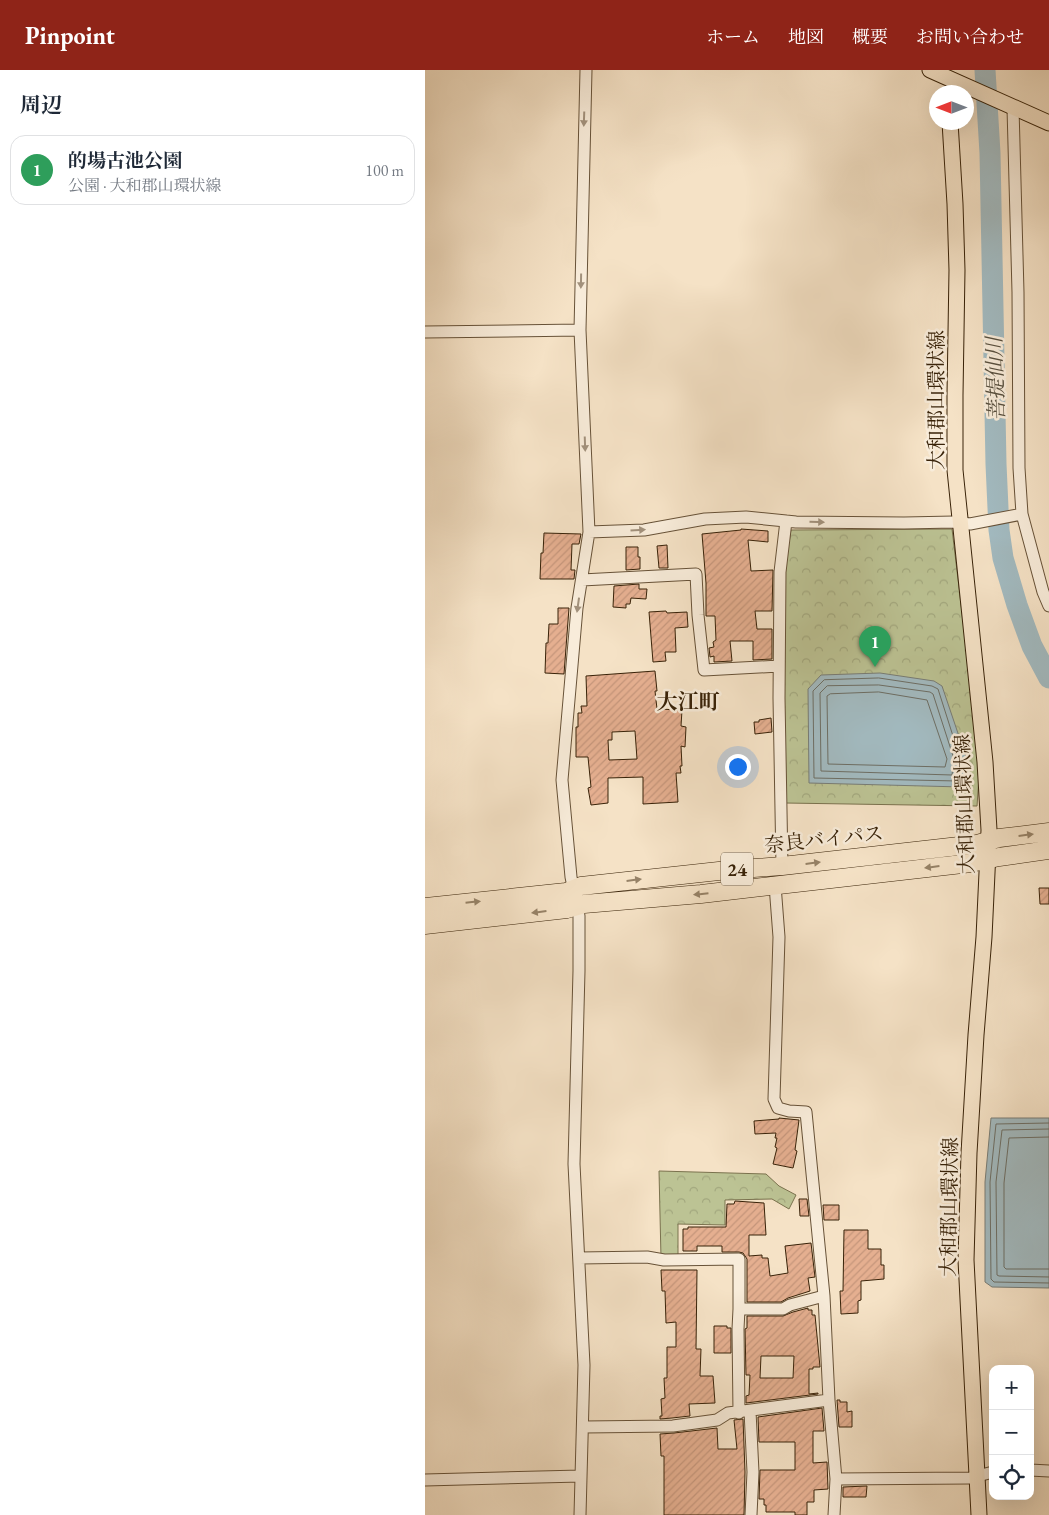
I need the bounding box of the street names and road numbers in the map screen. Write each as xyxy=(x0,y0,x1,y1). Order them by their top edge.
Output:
street label: 大和郡山環状線 xyxy=(923,330,949,470)
street label: 大和郡山環状線 xyxy=(949,734,979,874)
street label: 奈良バイパス xyxy=(763,820,885,858)
road number: 24 xyxy=(721,852,753,886)
street label: 大和郡山環状線 xyxy=(935,1137,963,1277)

